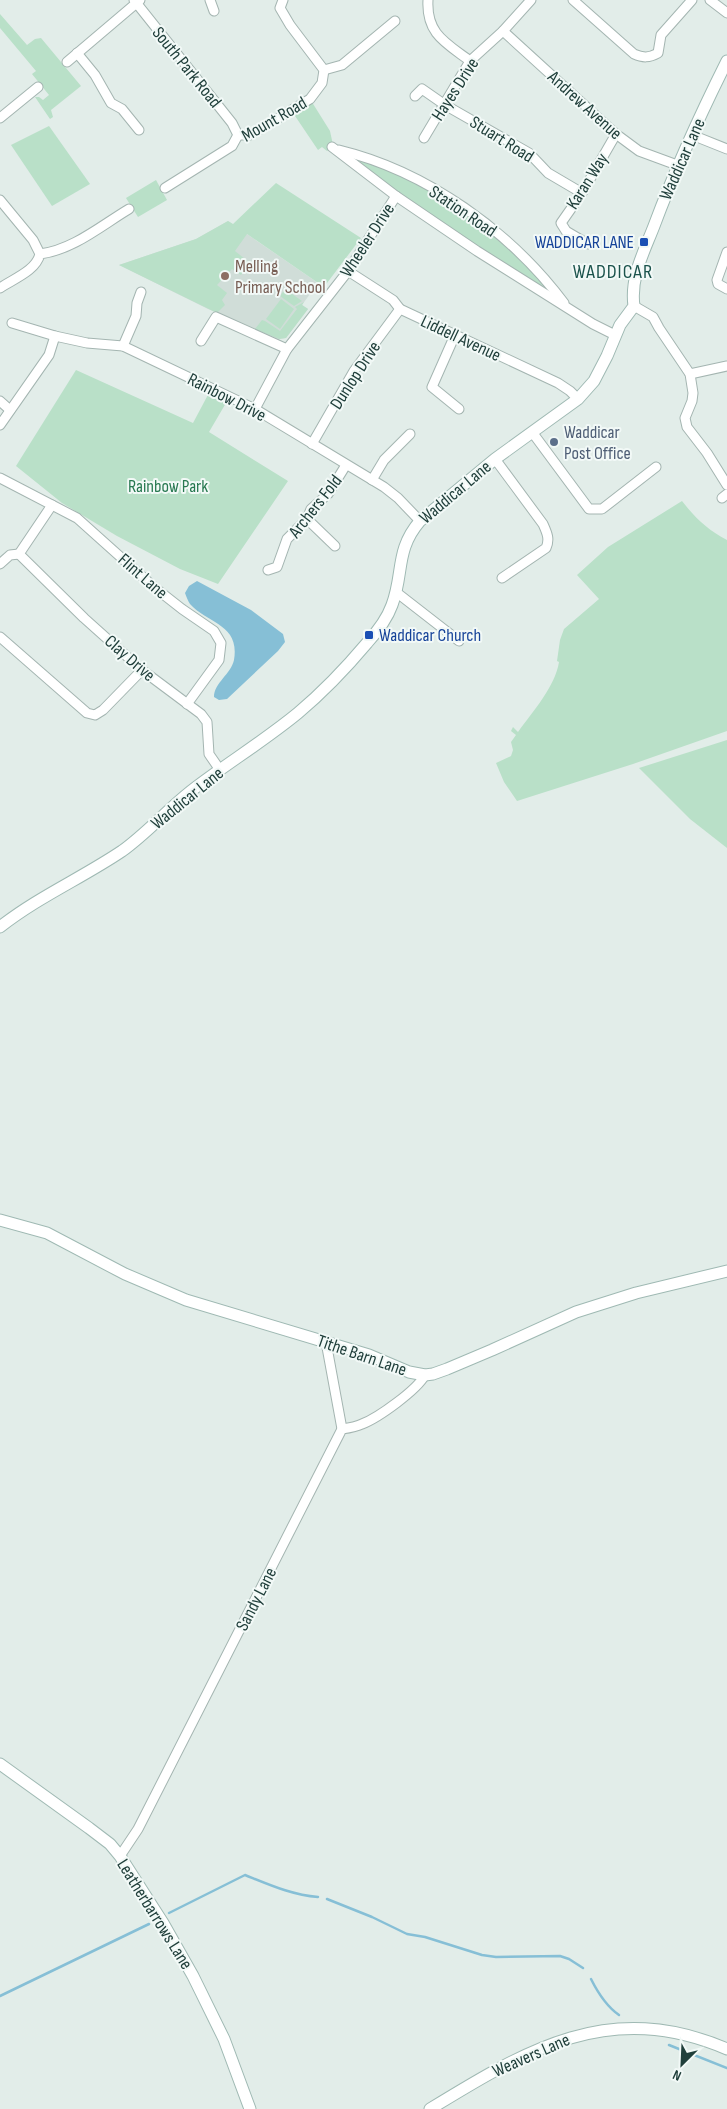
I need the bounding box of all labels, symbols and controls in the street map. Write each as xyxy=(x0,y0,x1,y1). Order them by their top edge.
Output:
street label: South Park Road xyxy=(148,23,226,112)
street label: Hayes Drive xyxy=(427,54,483,125)
street label: Andrew Avenue xyxy=(543,66,626,144)
street label: Mount Road xyxy=(238,92,311,146)
street label: Stuart Road xyxy=(466,112,538,167)
street label: Waddicar Lane xyxy=(655,115,710,203)
street label: Karan Way xyxy=(562,149,613,213)
street label: Station Road xyxy=(425,181,500,242)
street label: Wheeler Drive xyxy=(336,199,399,281)
place label: WADDICAR LANE xyxy=(535,232,634,253)
marker: WADDICAR LANE xyxy=(638,236,650,248)
place label: Melling Primary School xyxy=(235,256,326,298)
district label: WADDICAR xyxy=(573,260,653,284)
marker: Melling Primary School xyxy=(219,270,231,282)
street label: Liddell Avenue xyxy=(417,311,504,366)
street label: Dunlop Drive xyxy=(326,337,385,413)
street label: Rainbow Drive xyxy=(184,369,270,426)
place label: Waddicar Post Office xyxy=(564,422,631,464)
marker: Waddicar Post Office xyxy=(548,436,560,448)
street label: Waddicar Lane xyxy=(415,456,495,528)
street label: Archers Fold xyxy=(284,471,347,543)
park label: Rainbow Park xyxy=(128,476,208,497)
street label: Flint Lane xyxy=(114,549,172,604)
place label: Waddicar Church xyxy=(379,625,481,646)
marker: Waddicar Church xyxy=(363,629,375,641)
street label: Clay Drive xyxy=(100,631,159,686)
street label: Waddicar Lane xyxy=(147,763,228,834)
street label: Tithe Barn Lane xyxy=(314,1330,409,1381)
street label: Sandy Lane xyxy=(232,1564,281,1634)
street label: Leatherbarrows Lane xyxy=(112,1855,197,1973)
street label: Weavers Lane xyxy=(489,2029,573,2082)
north arrow xyxy=(657,2039,707,2089)
text: N xyxy=(670,2066,684,2085)

